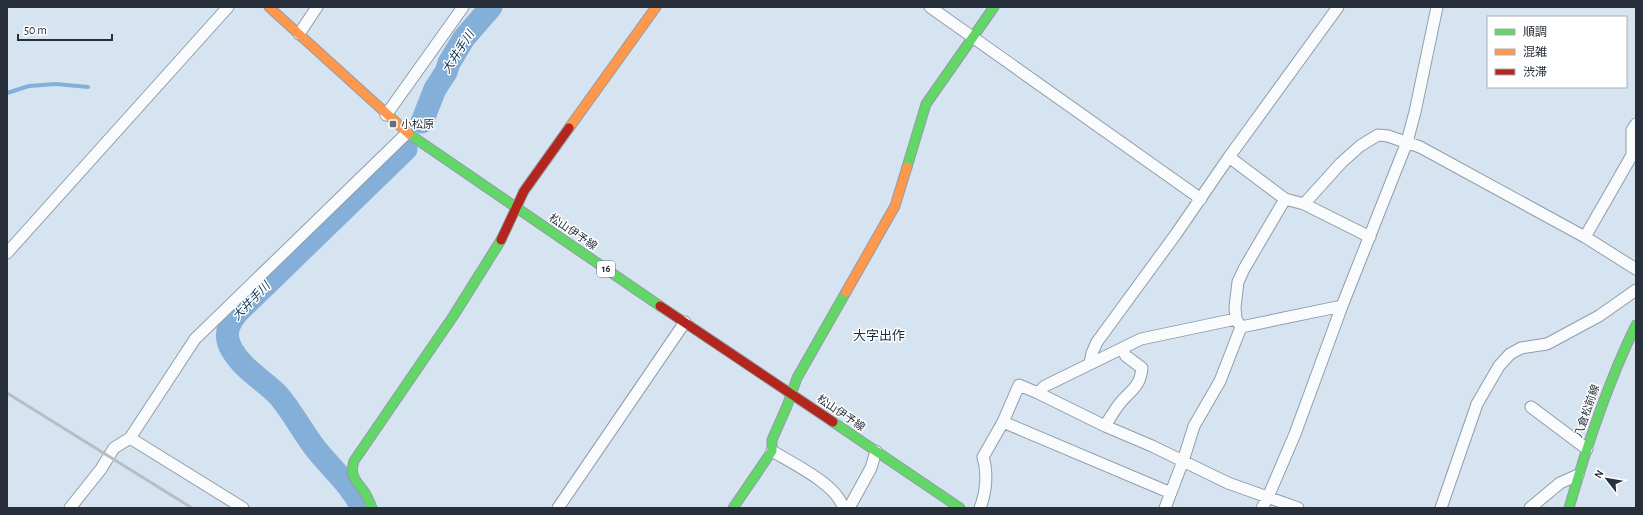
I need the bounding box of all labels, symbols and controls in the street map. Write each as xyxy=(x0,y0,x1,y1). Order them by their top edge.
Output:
scale bar xyxy=(18,16,112,42)
legend xyxy=(1487,16,1627,88)
text: 50 m xyxy=(24,24,47,36)
water label: 大井手川 xyxy=(439,26,477,75)
text: 順調 xyxy=(1523,26,1547,38)
text: 混雑 xyxy=(1523,45,1547,58)
text: 渋滞 xyxy=(1523,66,1547,78)
marker: 小松原 xyxy=(388,119,398,129)
place label: 小松原 xyxy=(401,119,434,130)
street label: 松山伊予線 xyxy=(547,211,599,252)
road number: 16 xyxy=(597,261,615,277)
water label: 大井手川 xyxy=(229,277,273,322)
district label: 大字出作 xyxy=(853,328,905,343)
street label: 八倉松前線 xyxy=(1572,383,1601,439)
street label: 松山伊予線 xyxy=(815,392,867,433)
north arrow xyxy=(1587,459,1627,499)
text: N xyxy=(1592,468,1606,480)

